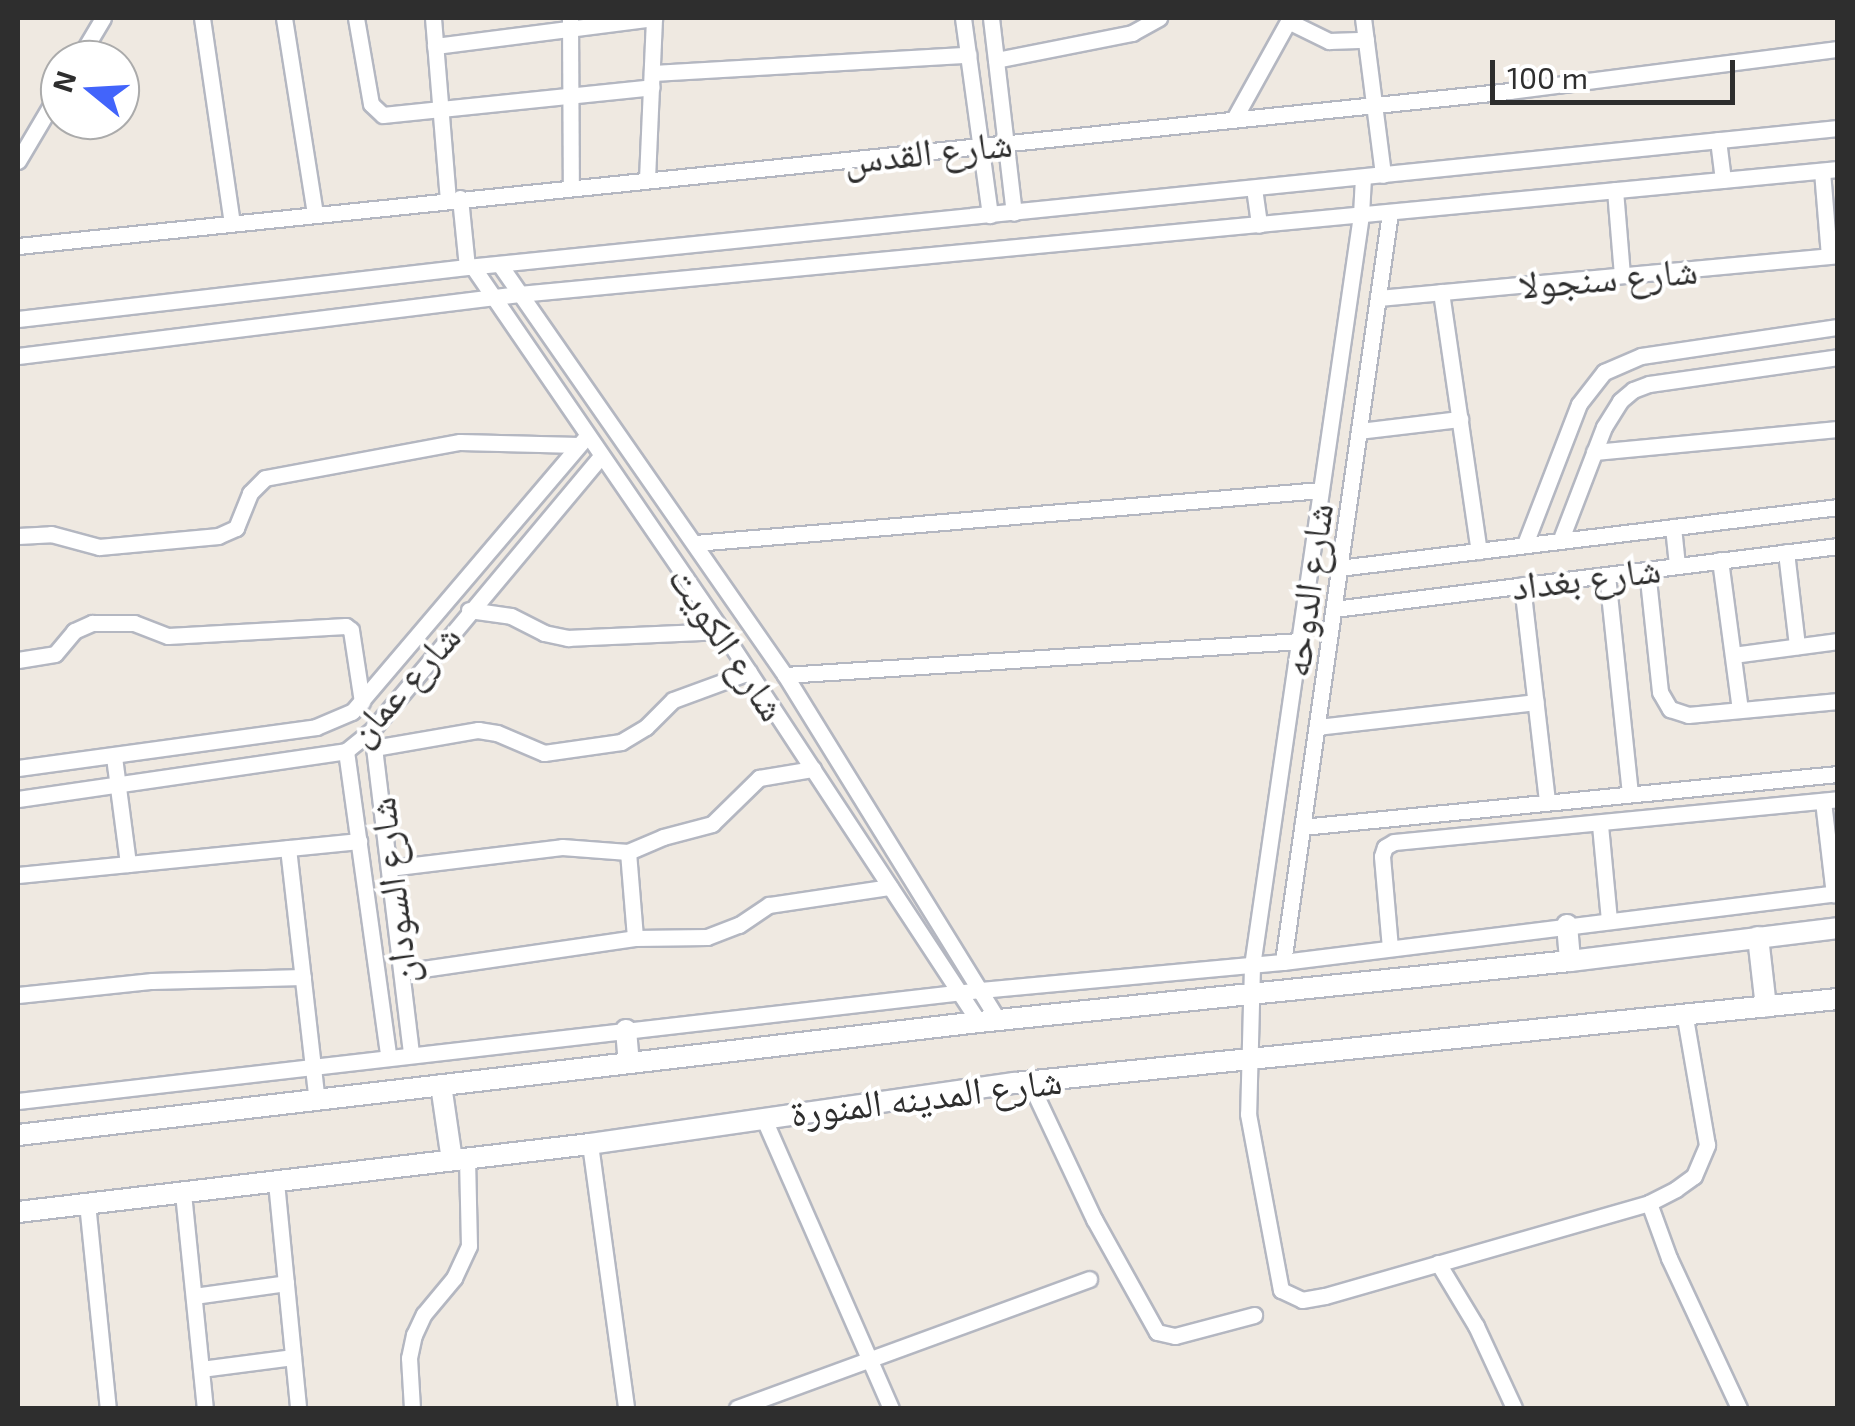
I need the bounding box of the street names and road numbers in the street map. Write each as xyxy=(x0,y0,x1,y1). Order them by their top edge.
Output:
street label: شارع القدس xyxy=(842,119,1014,183)
street label: شارع سنجولا xyxy=(1517,246,1699,308)
street label: شارع الدوحه xyxy=(1272,500,1342,680)
street label: شارع بغداد xyxy=(1509,545,1663,609)
street label: شارع الكويت xyxy=(660,557,796,729)
street label: شارع عمان xyxy=(337,614,469,754)
street label: شارع السودان xyxy=(358,795,426,987)
street label: شارع المدينه المنورة xyxy=(788,1057,1064,1135)

